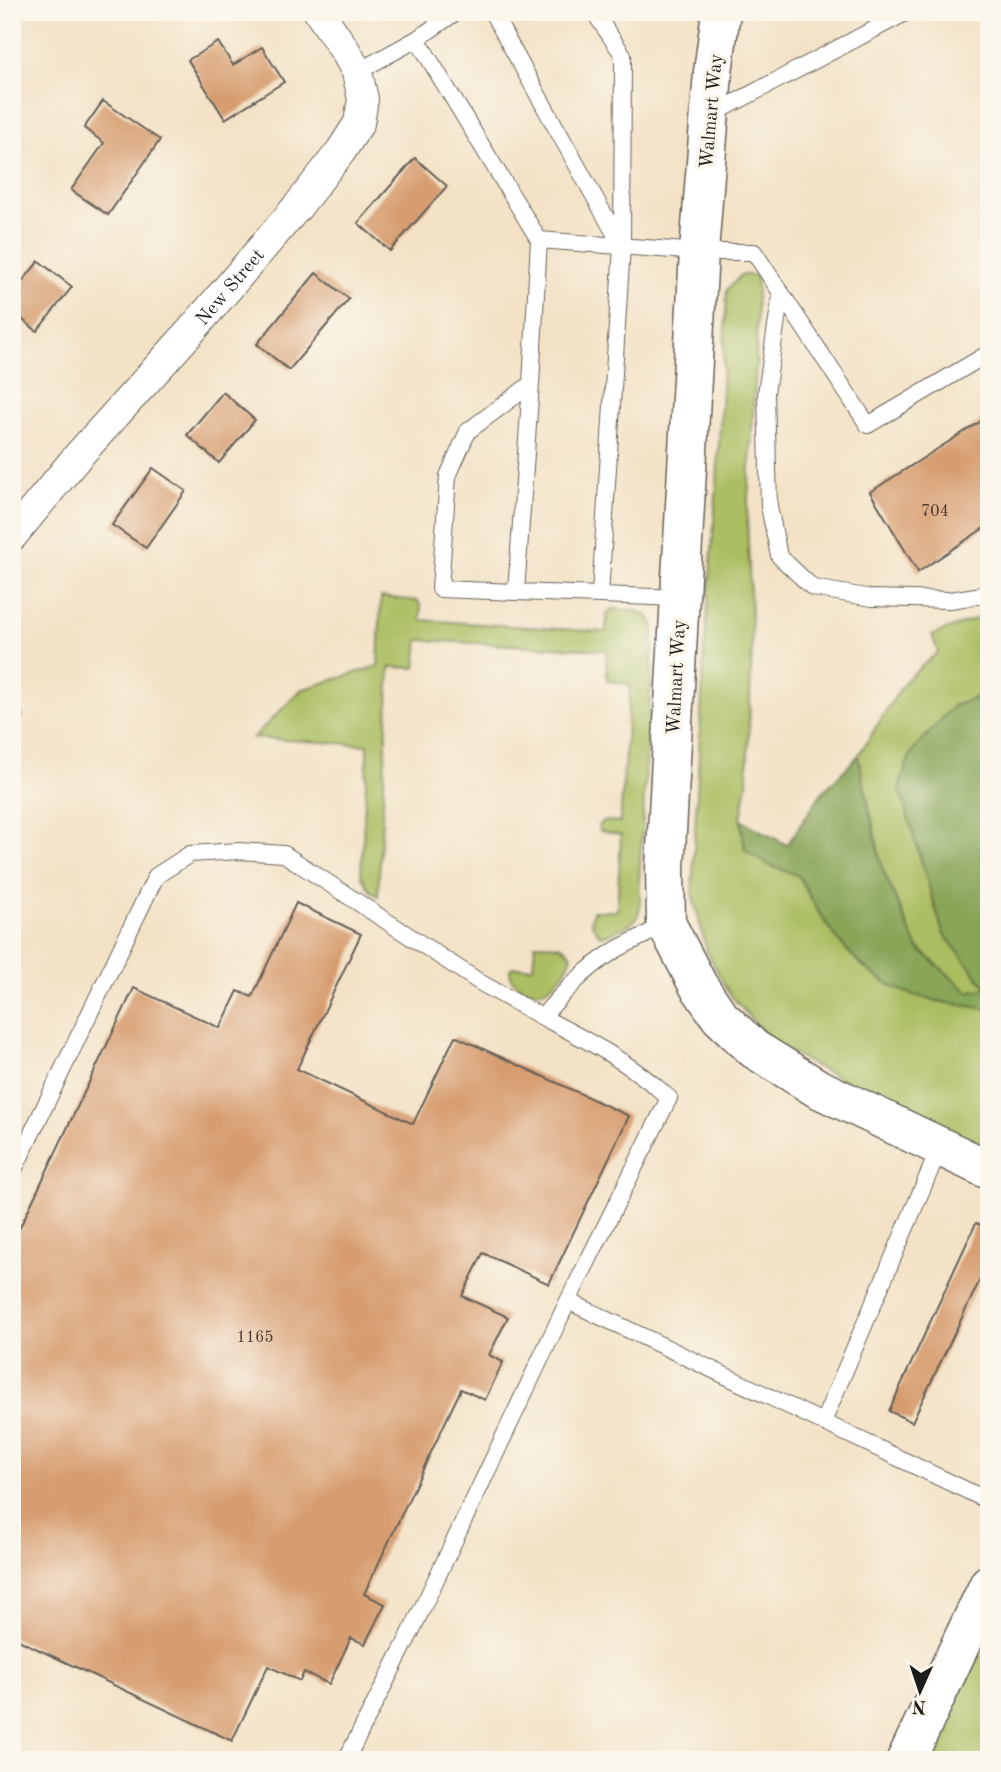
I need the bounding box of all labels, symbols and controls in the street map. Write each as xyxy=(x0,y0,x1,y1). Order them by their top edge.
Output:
street label: Walmart Way xyxy=(698,53,727,170)
street label: New Street xyxy=(193,246,269,330)
house number: 704 xyxy=(921,504,949,520)
street label: Walmart Way xyxy=(665,619,690,735)
house number: 1165 xyxy=(236,1330,274,1346)
north arrow xyxy=(886,1656,956,1726)
text: N xyxy=(911,1696,927,1715)

